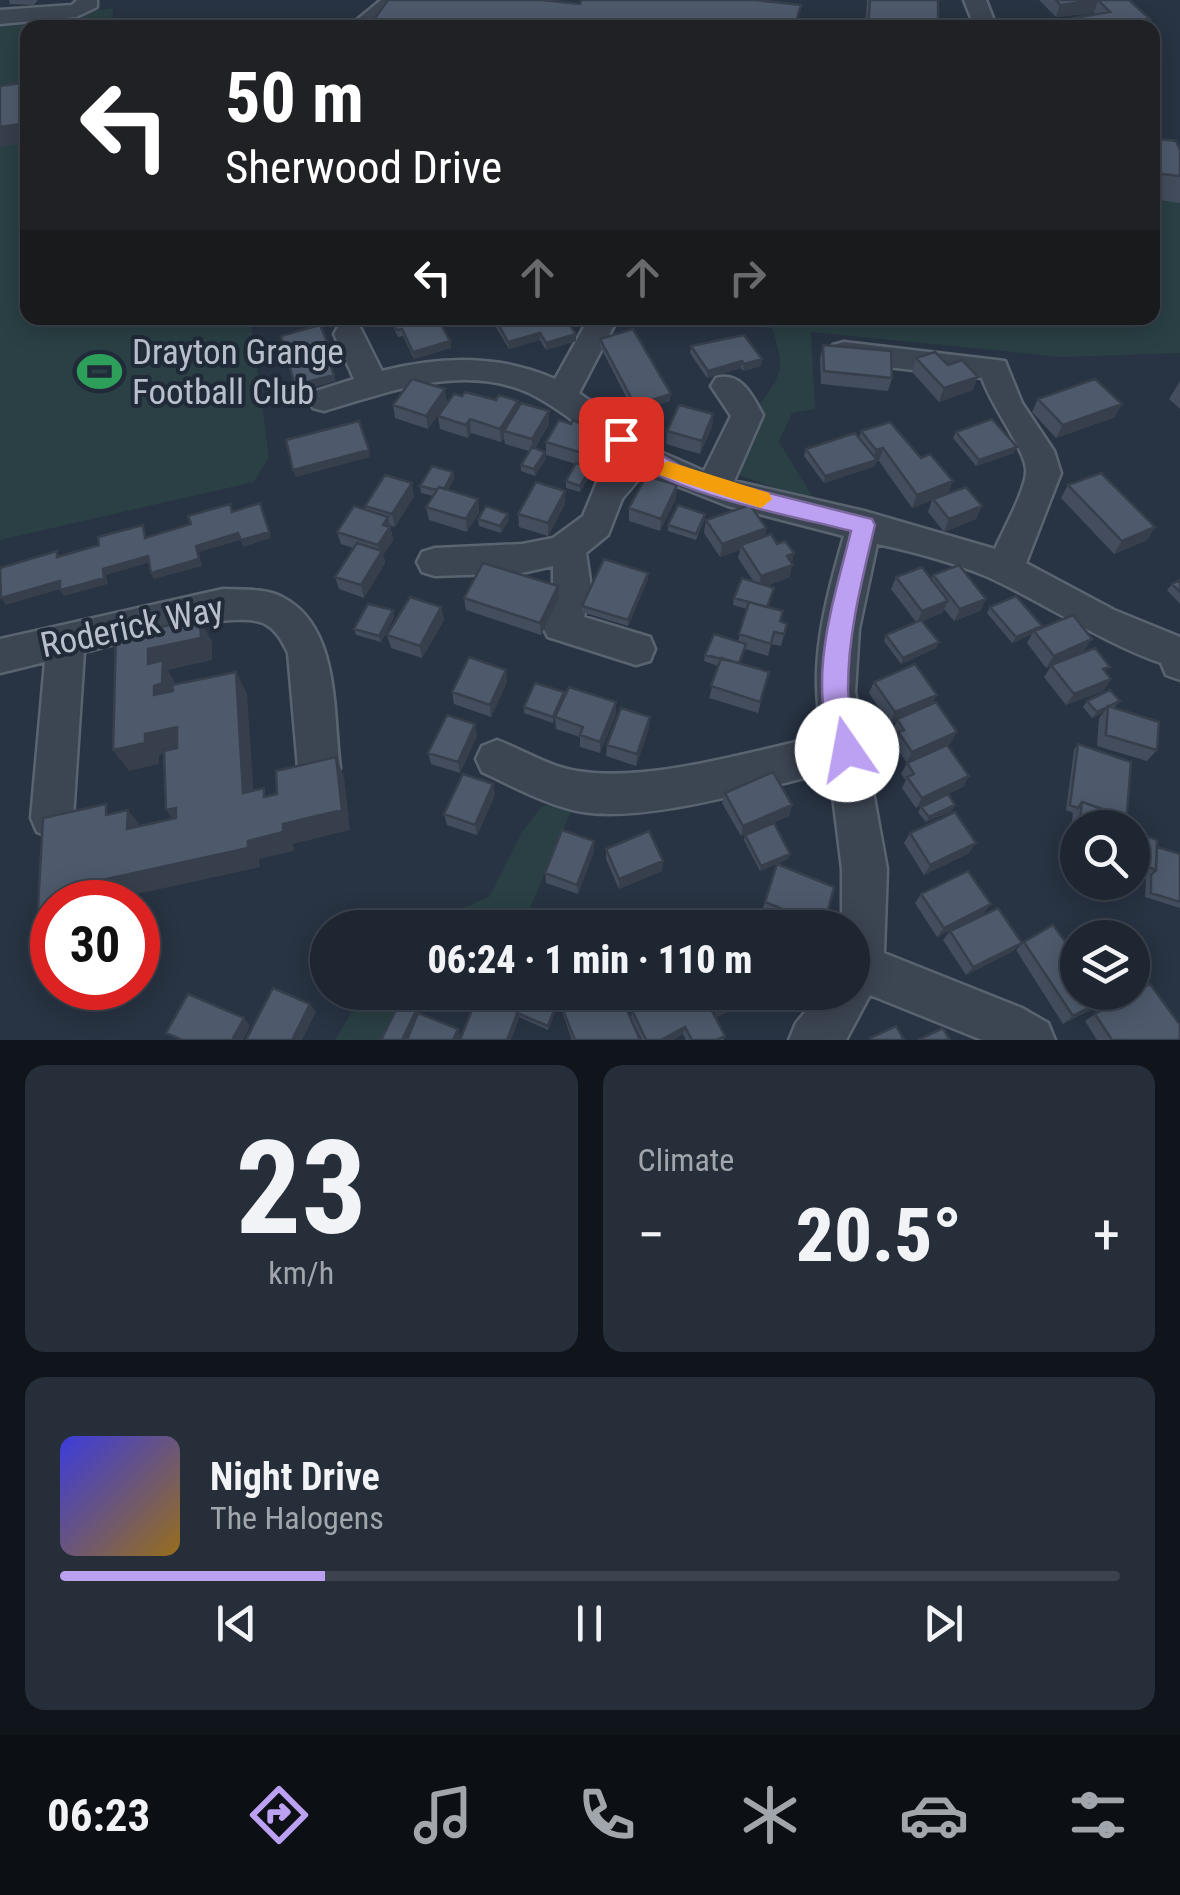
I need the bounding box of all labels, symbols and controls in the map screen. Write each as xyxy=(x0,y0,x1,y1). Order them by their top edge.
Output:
text: 50 m xyxy=(225,57,364,139)
icon: left xyxy=(60,60,190,190)
text: Sherwood Drive xyxy=(225,141,502,194)
icon: left xyxy=(405,250,460,305)
icon: ahead xyxy=(510,250,565,305)
icon: ahead xyxy=(615,250,670,305)
icon: right xyxy=(720,250,775,305)
place label: Drayton Grange Football Club xyxy=(132,332,344,413)
sports icon: Drayton Grange Football Club xyxy=(75,348,123,396)
pin xyxy=(579,397,664,482)
icon: arrive xyxy=(594,412,649,467)
street label: Roderick Way xyxy=(37,588,227,666)
position arrow xyxy=(795,698,899,802)
map controls xyxy=(1060,810,1150,1010)
button: search xyxy=(1060,810,1150,900)
speed limit sign: 30 xyxy=(30,880,160,1010)
button: layers xyxy=(1060,920,1150,1010)
text: 06:24 · 1 min · 110 m xyxy=(428,938,752,982)
text: 23 xyxy=(236,1112,367,1265)
text: Climate xyxy=(638,1141,734,1179)
text: 20.5° xyxy=(796,1191,962,1279)
text: − xyxy=(638,1203,665,1267)
text: + xyxy=(1093,1203,1120,1267)
text: km/h xyxy=(268,1254,334,1292)
text: Night Drive xyxy=(210,1455,380,1499)
text: The Halogens xyxy=(210,1499,384,1537)
icon: previous xyxy=(209,1596,264,1651)
icon: pause xyxy=(562,1596,617,1651)
icon: next xyxy=(916,1596,971,1651)
icon: directions xyxy=(244,1780,314,1850)
icon: music xyxy=(408,1780,478,1850)
icon: phone xyxy=(572,1780,642,1850)
icon: climate xyxy=(735,1780,805,1850)
icon: car xyxy=(899,1780,969,1850)
icon: filters xyxy=(1063,1780,1133,1850)
text: 06:23 xyxy=(47,1789,150,1842)

